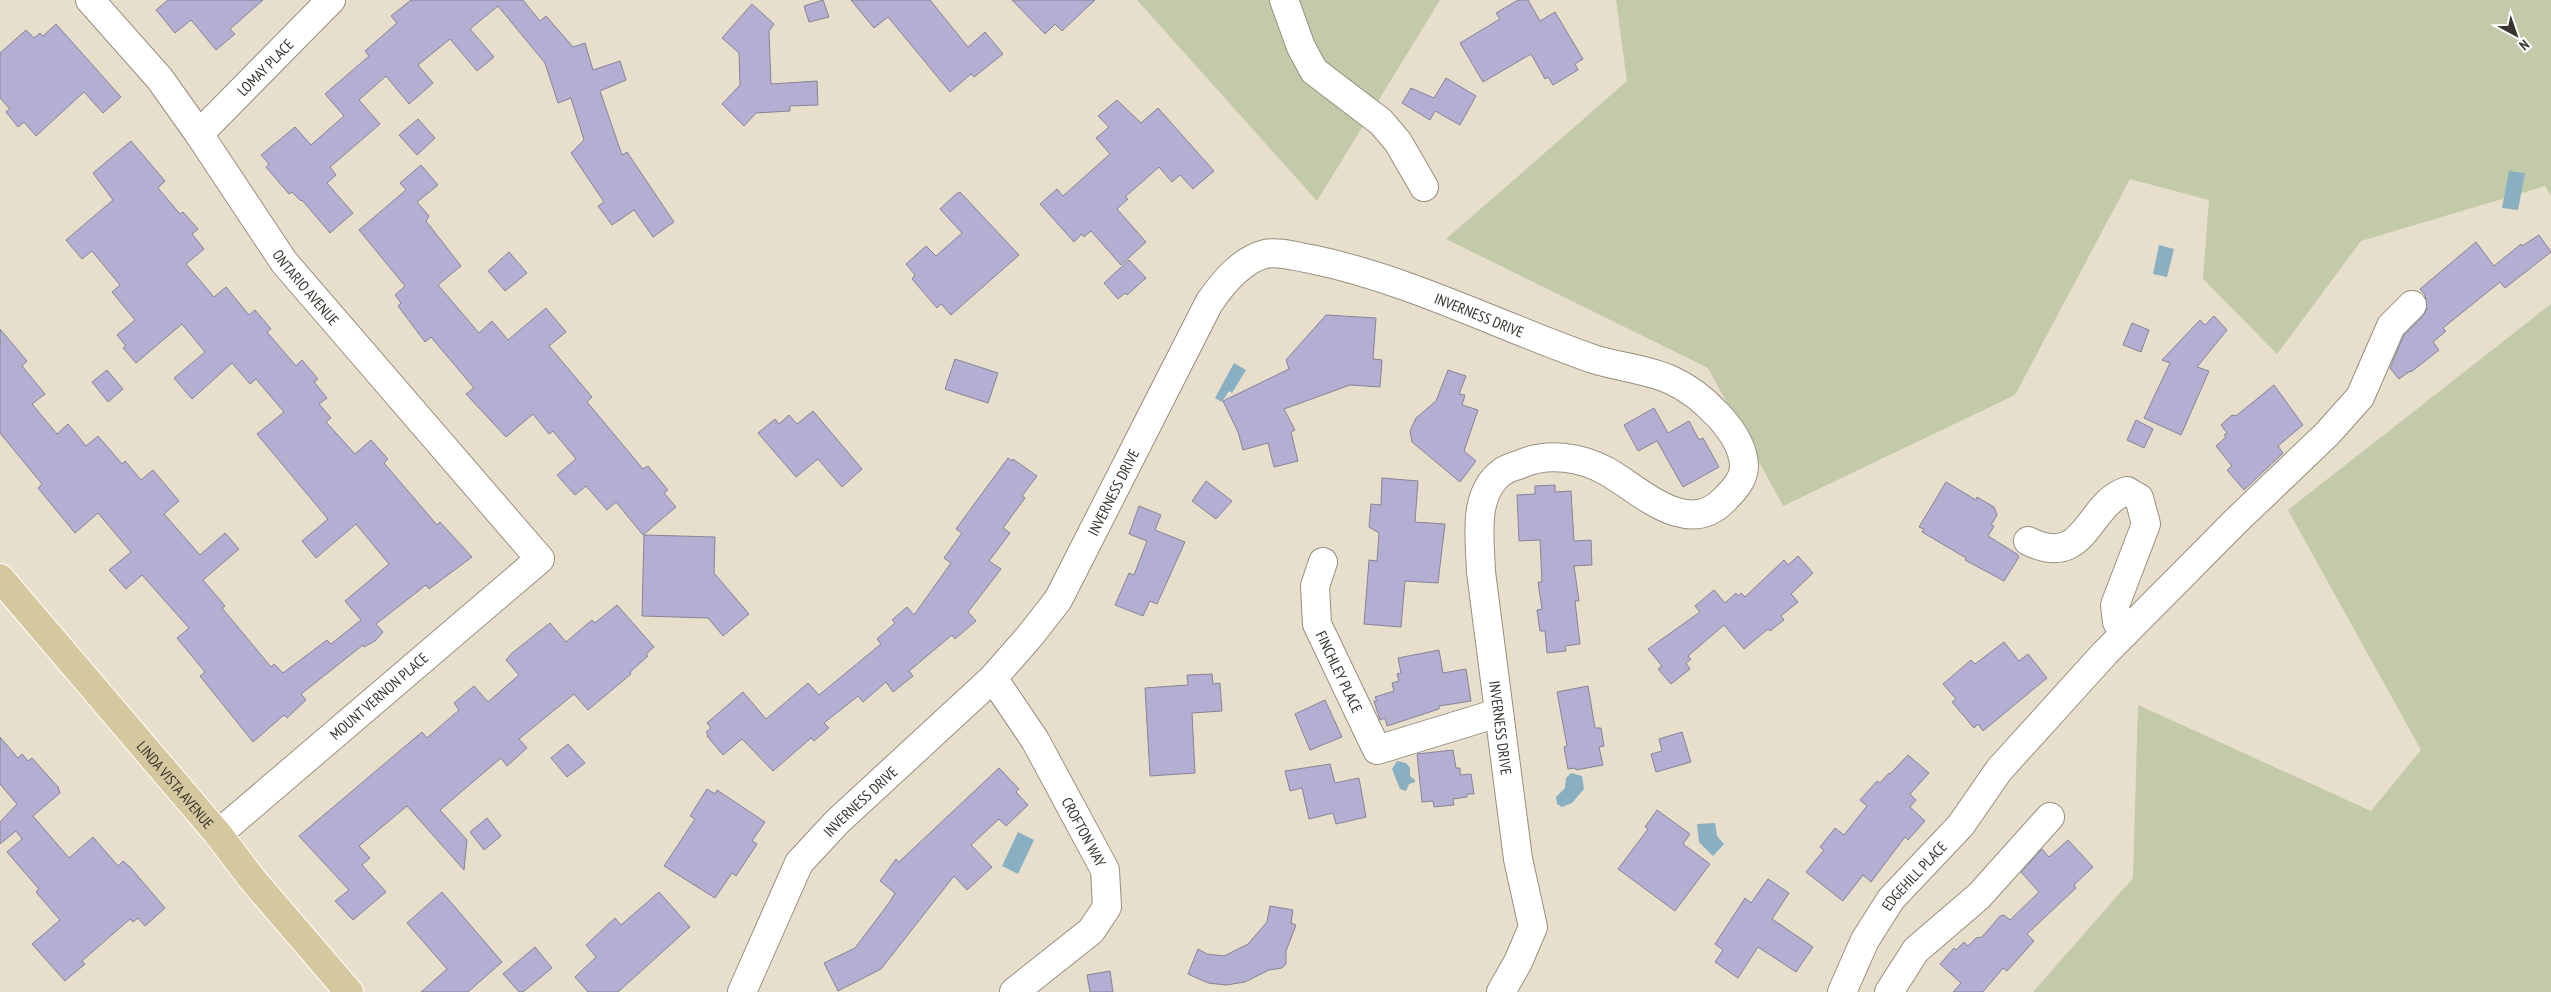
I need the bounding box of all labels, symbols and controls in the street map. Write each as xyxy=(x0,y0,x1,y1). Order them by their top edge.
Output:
north arrow xyxy=(2491,10,2541,60)
street label: LOMAY PLACE xyxy=(233,35,297,99)
text: N xyxy=(2516,36,2533,54)
street label: ONTARIO AVENUE xyxy=(269,246,343,329)
street label: INVERNESS DRIVE xyxy=(1432,288,1527,341)
street label: INVERNESS DRIVE xyxy=(1083,445,1143,538)
street label: FINCHLEY PLACE xyxy=(1312,628,1367,715)
street label: MOUNT VERNON PLACE xyxy=(326,648,432,744)
street label: INVERNESS DRIVE xyxy=(1486,680,1517,776)
street label: LINDA VISTA AVENUE xyxy=(133,737,218,832)
street label: INVERNESS DRIVE xyxy=(819,762,901,840)
street label: CROFTON WAY xyxy=(1058,794,1111,870)
street label: EDGEHILL PLACE xyxy=(1877,837,1951,914)

